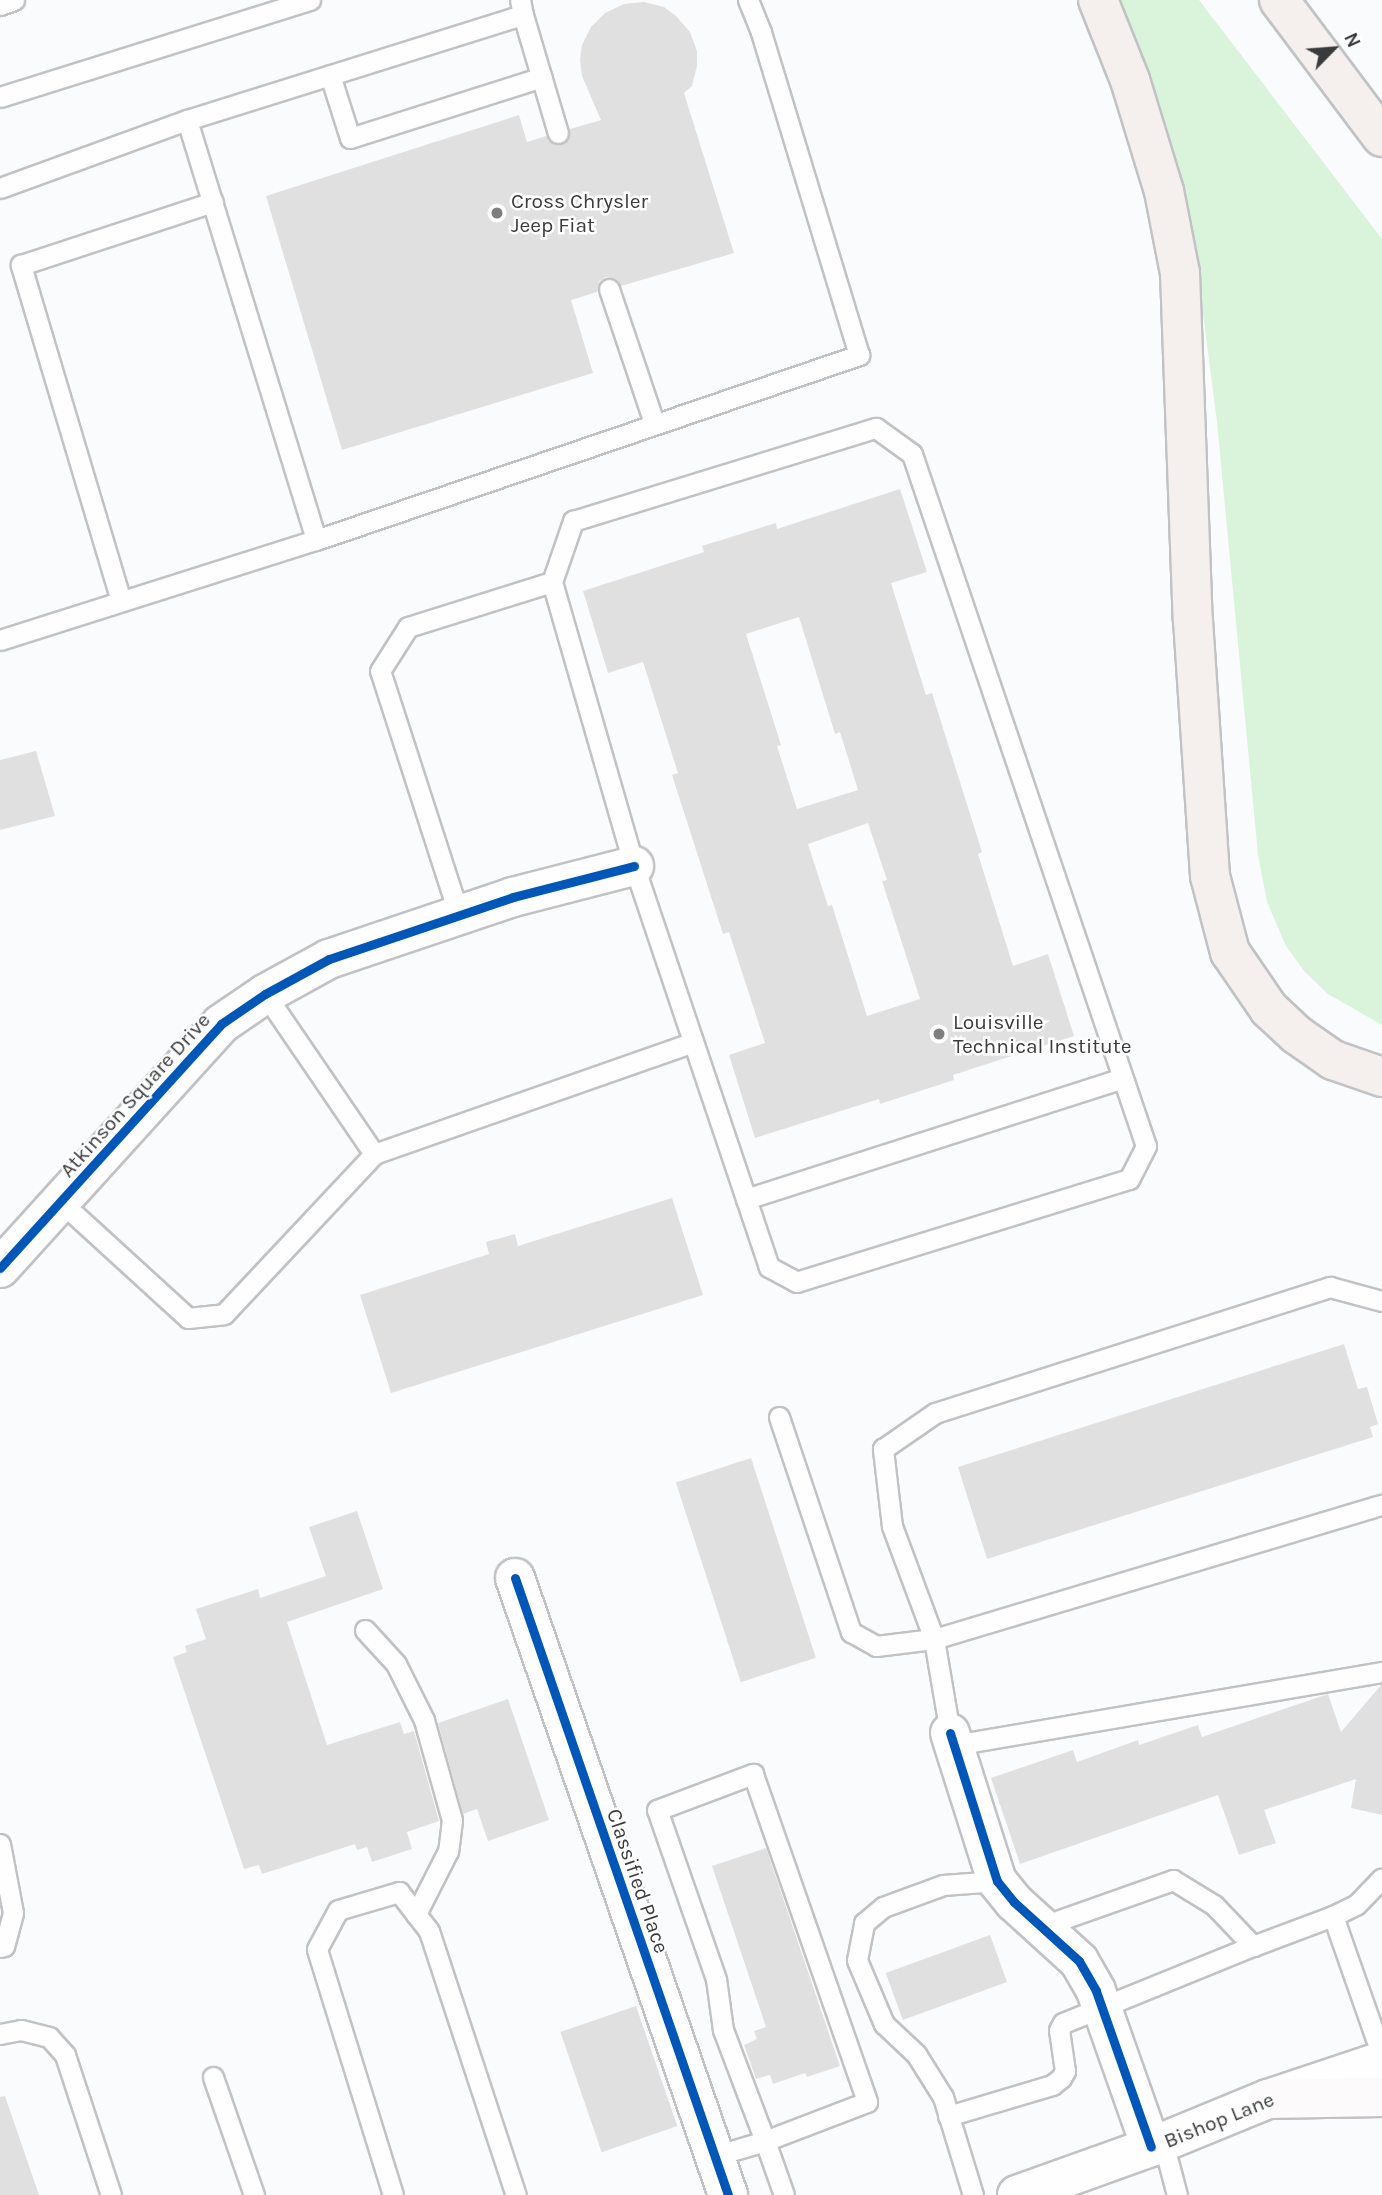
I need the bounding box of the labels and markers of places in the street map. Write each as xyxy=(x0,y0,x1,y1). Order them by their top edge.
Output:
place label: Cross Chrysler Jeep Fiat xyxy=(511,188,648,238)
marker: Cross Chrysler Jeep Fiat xyxy=(489,205,505,221)
place label: Louisville Technical Institute xyxy=(953,1009,1131,1059)
marker: Louisville Technical Institute xyxy=(931,1026,947,1042)

